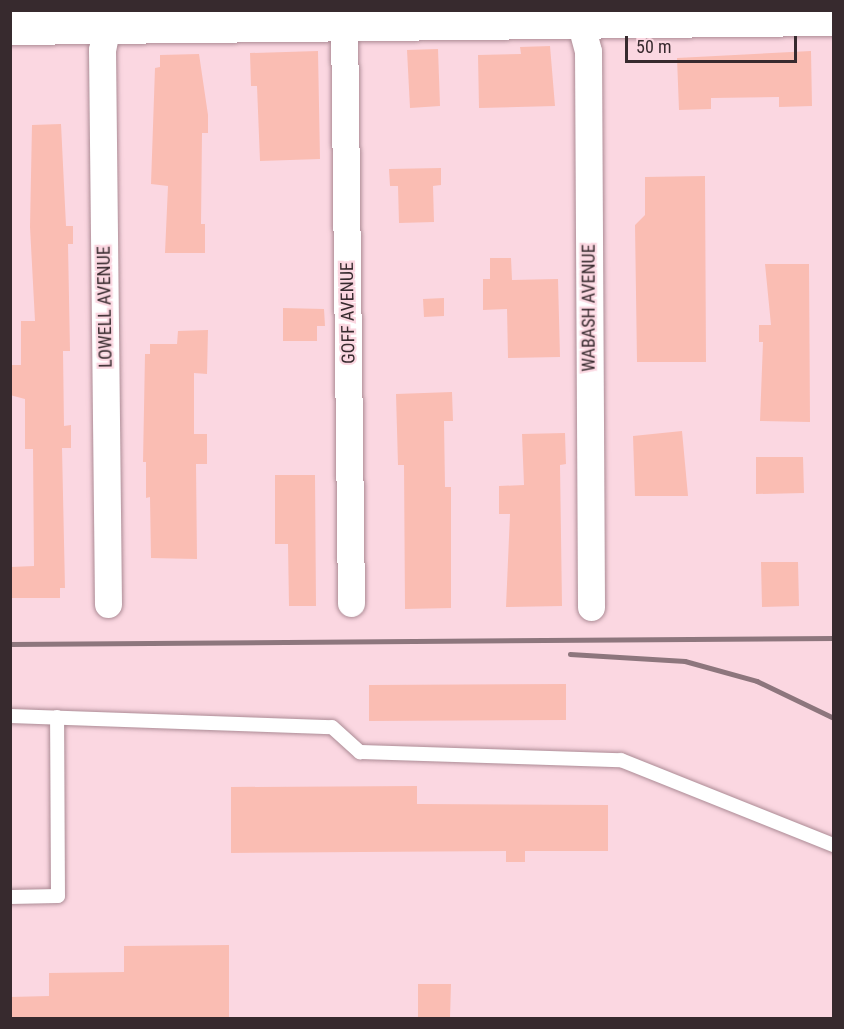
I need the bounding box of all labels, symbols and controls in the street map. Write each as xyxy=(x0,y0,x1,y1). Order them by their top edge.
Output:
scale bar xyxy=(628,24,800,62)
text: 50 m xyxy=(636,36,671,57)
street label: WABASH AVENUE xyxy=(578,244,600,372)
street label: LOWELL AVENUE xyxy=(93,246,117,368)
street label: GOFF AVENUE xyxy=(336,262,360,364)

